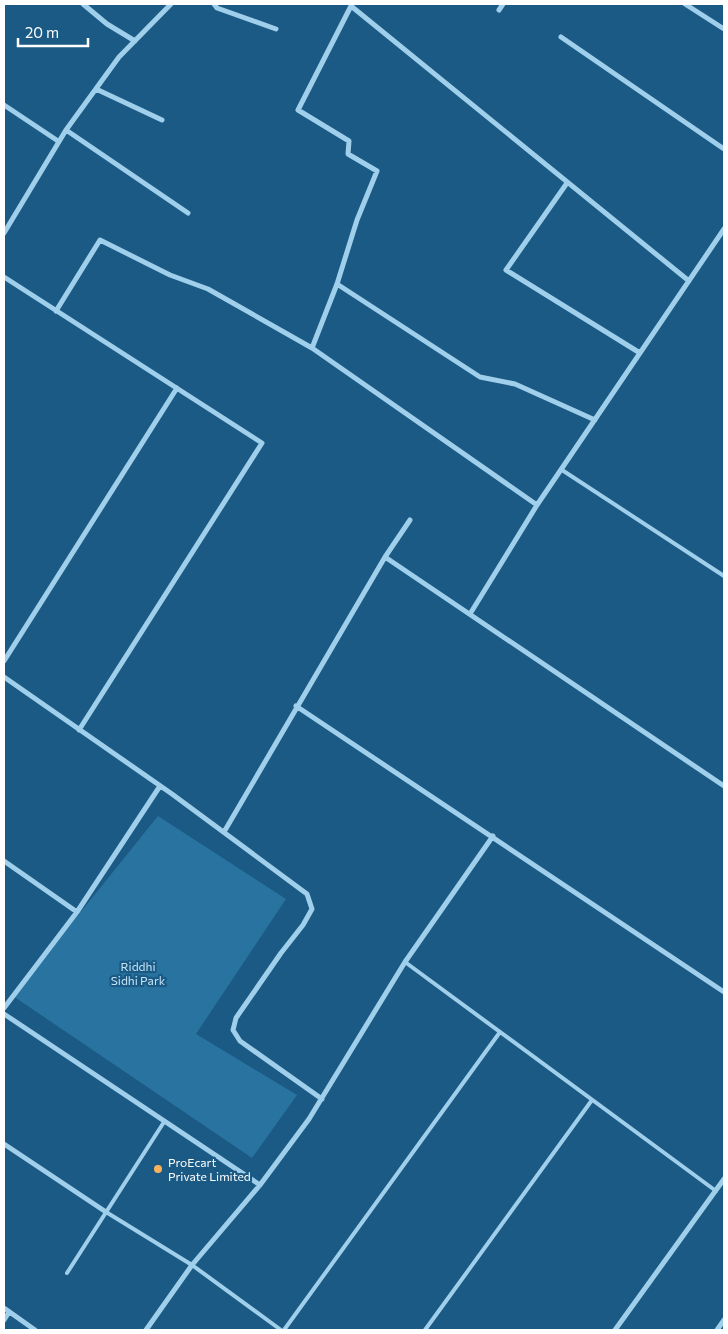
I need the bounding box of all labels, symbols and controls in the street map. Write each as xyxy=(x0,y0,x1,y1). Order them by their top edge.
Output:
scale bar xyxy=(18,15,88,47)
text: 20 m xyxy=(25,23,59,41)
park label: Riddhi Sidhi Park xyxy=(111,959,166,987)
place label: ProEcart Private Limited xyxy=(168,1155,251,1183)
marker: ProEcart Private Limited xyxy=(152,1163,164,1175)

